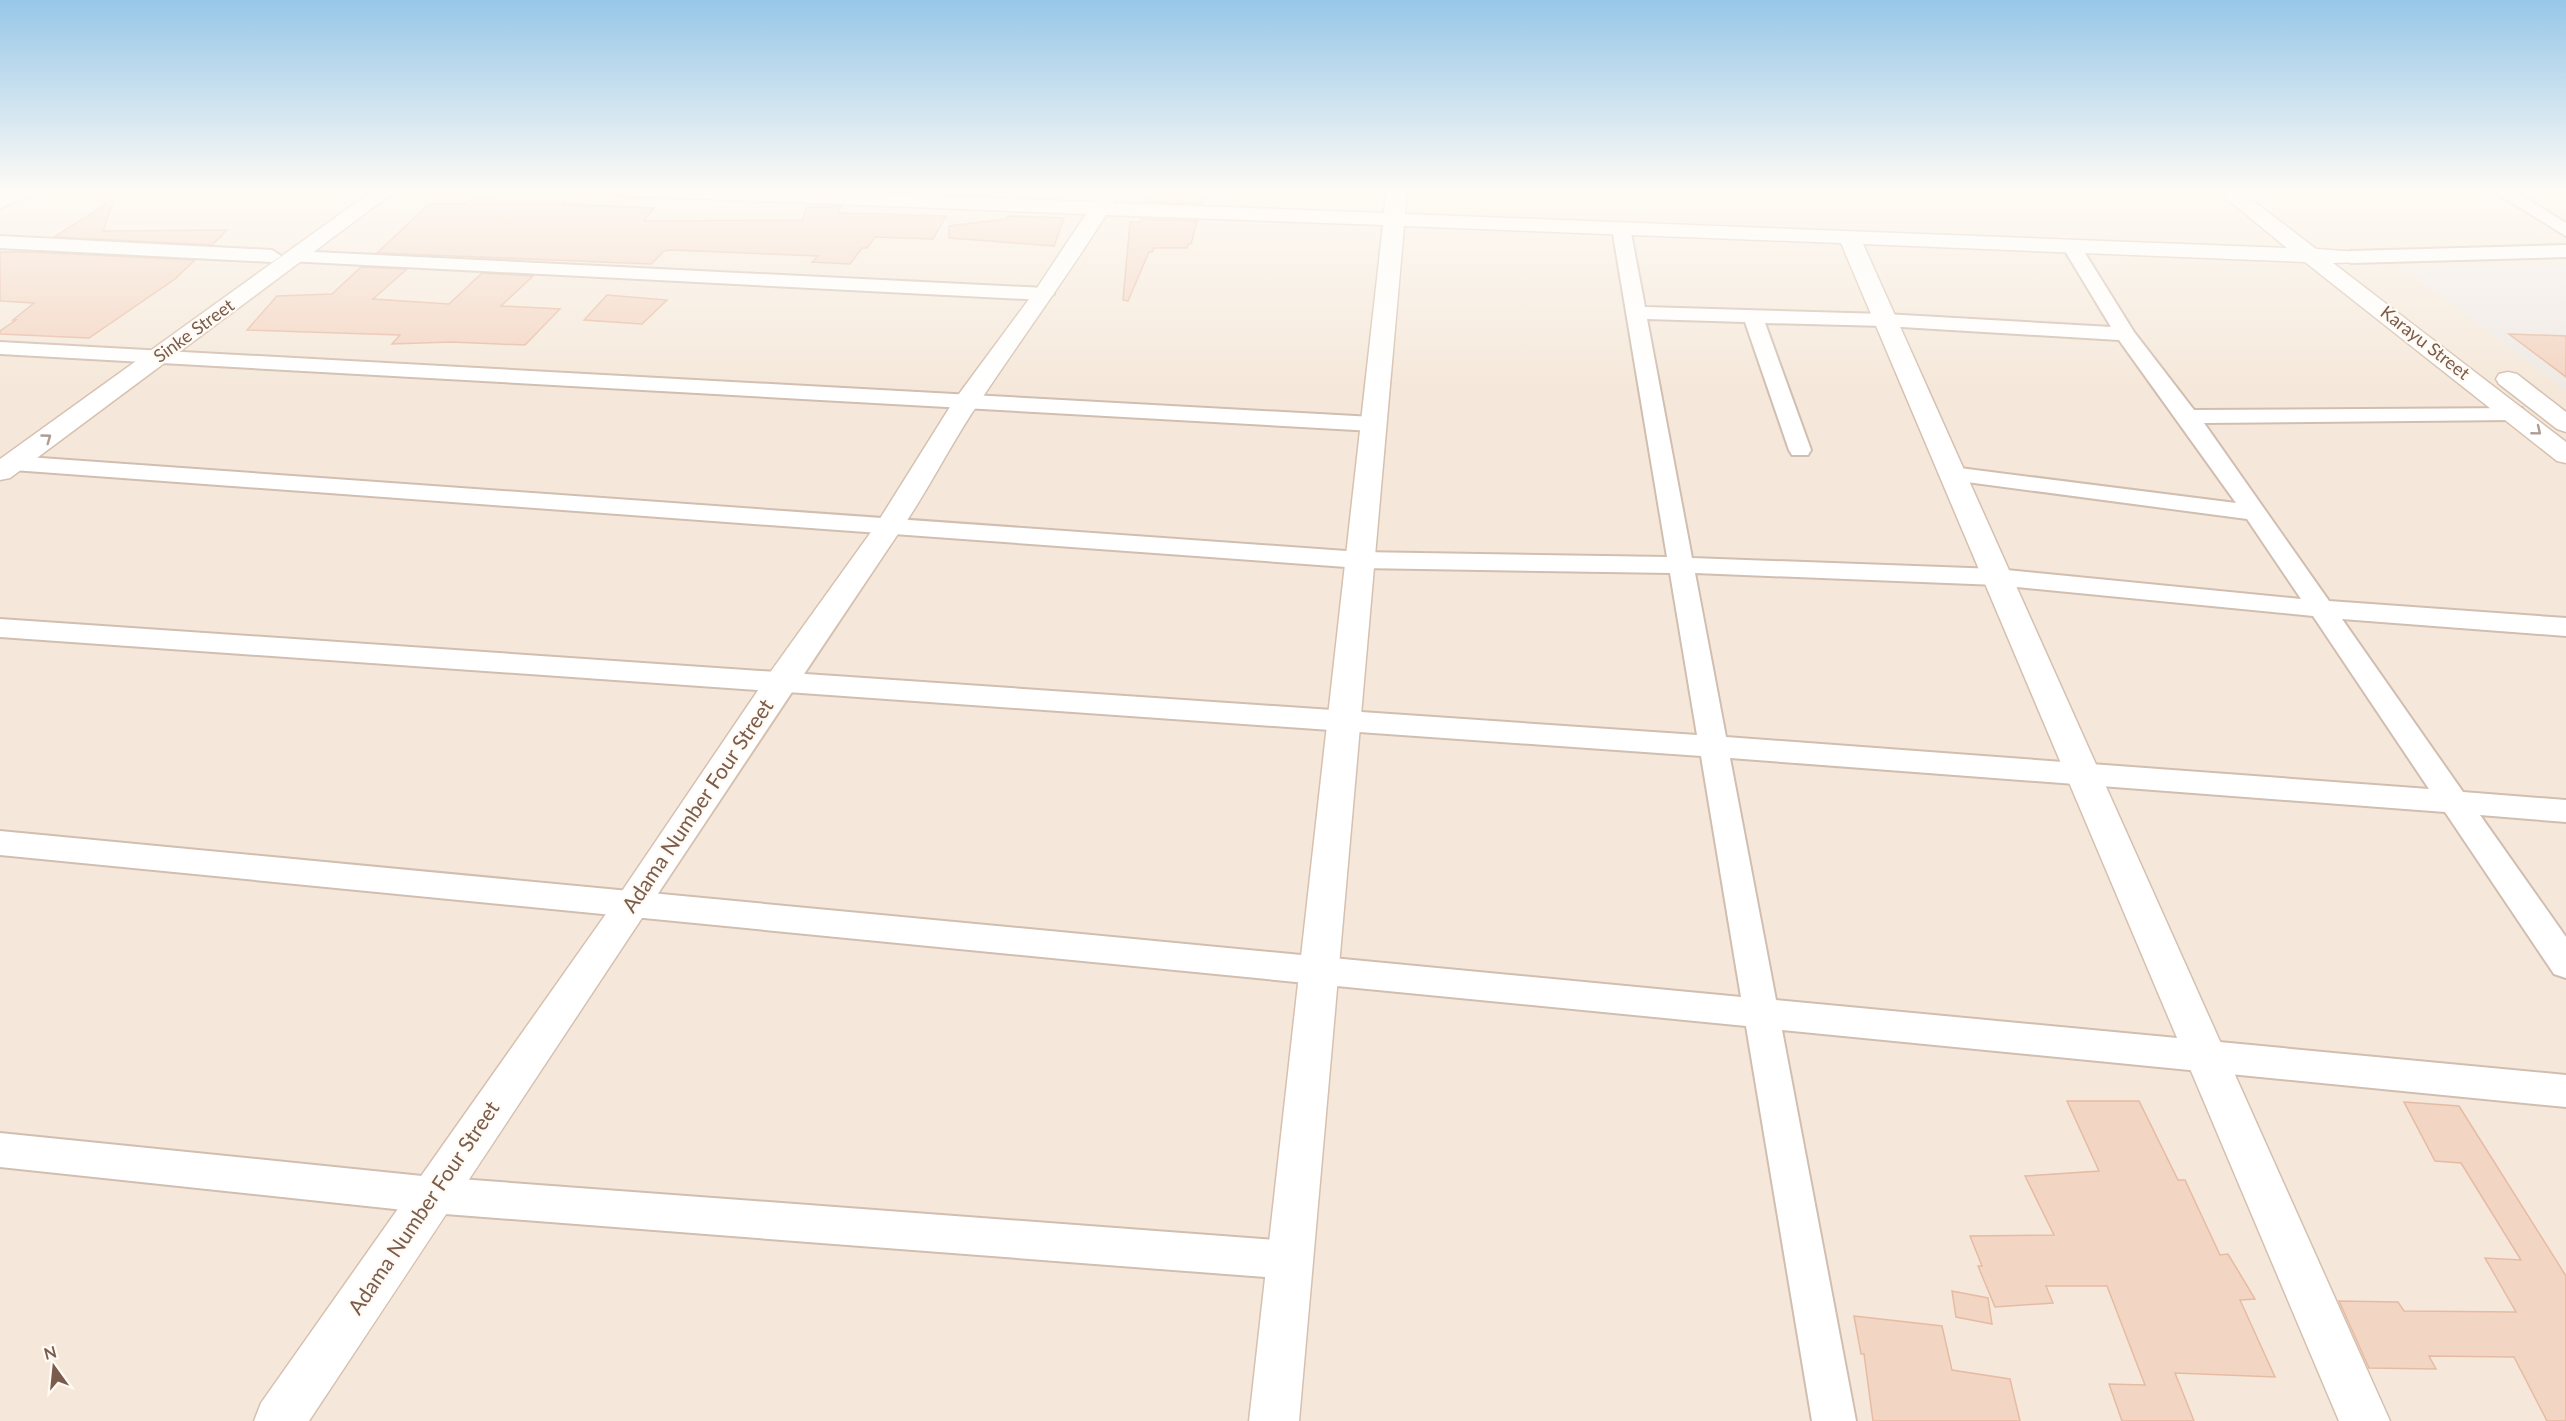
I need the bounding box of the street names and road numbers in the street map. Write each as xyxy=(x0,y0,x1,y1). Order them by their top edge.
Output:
street label: Sinke Street xyxy=(149,293,238,367)
street label: Karayu Street xyxy=(2377,301,2475,384)
street label: Adama Number Four Street xyxy=(616,693,778,917)
street label: Adama Number Four Street xyxy=(342,1095,504,1319)

